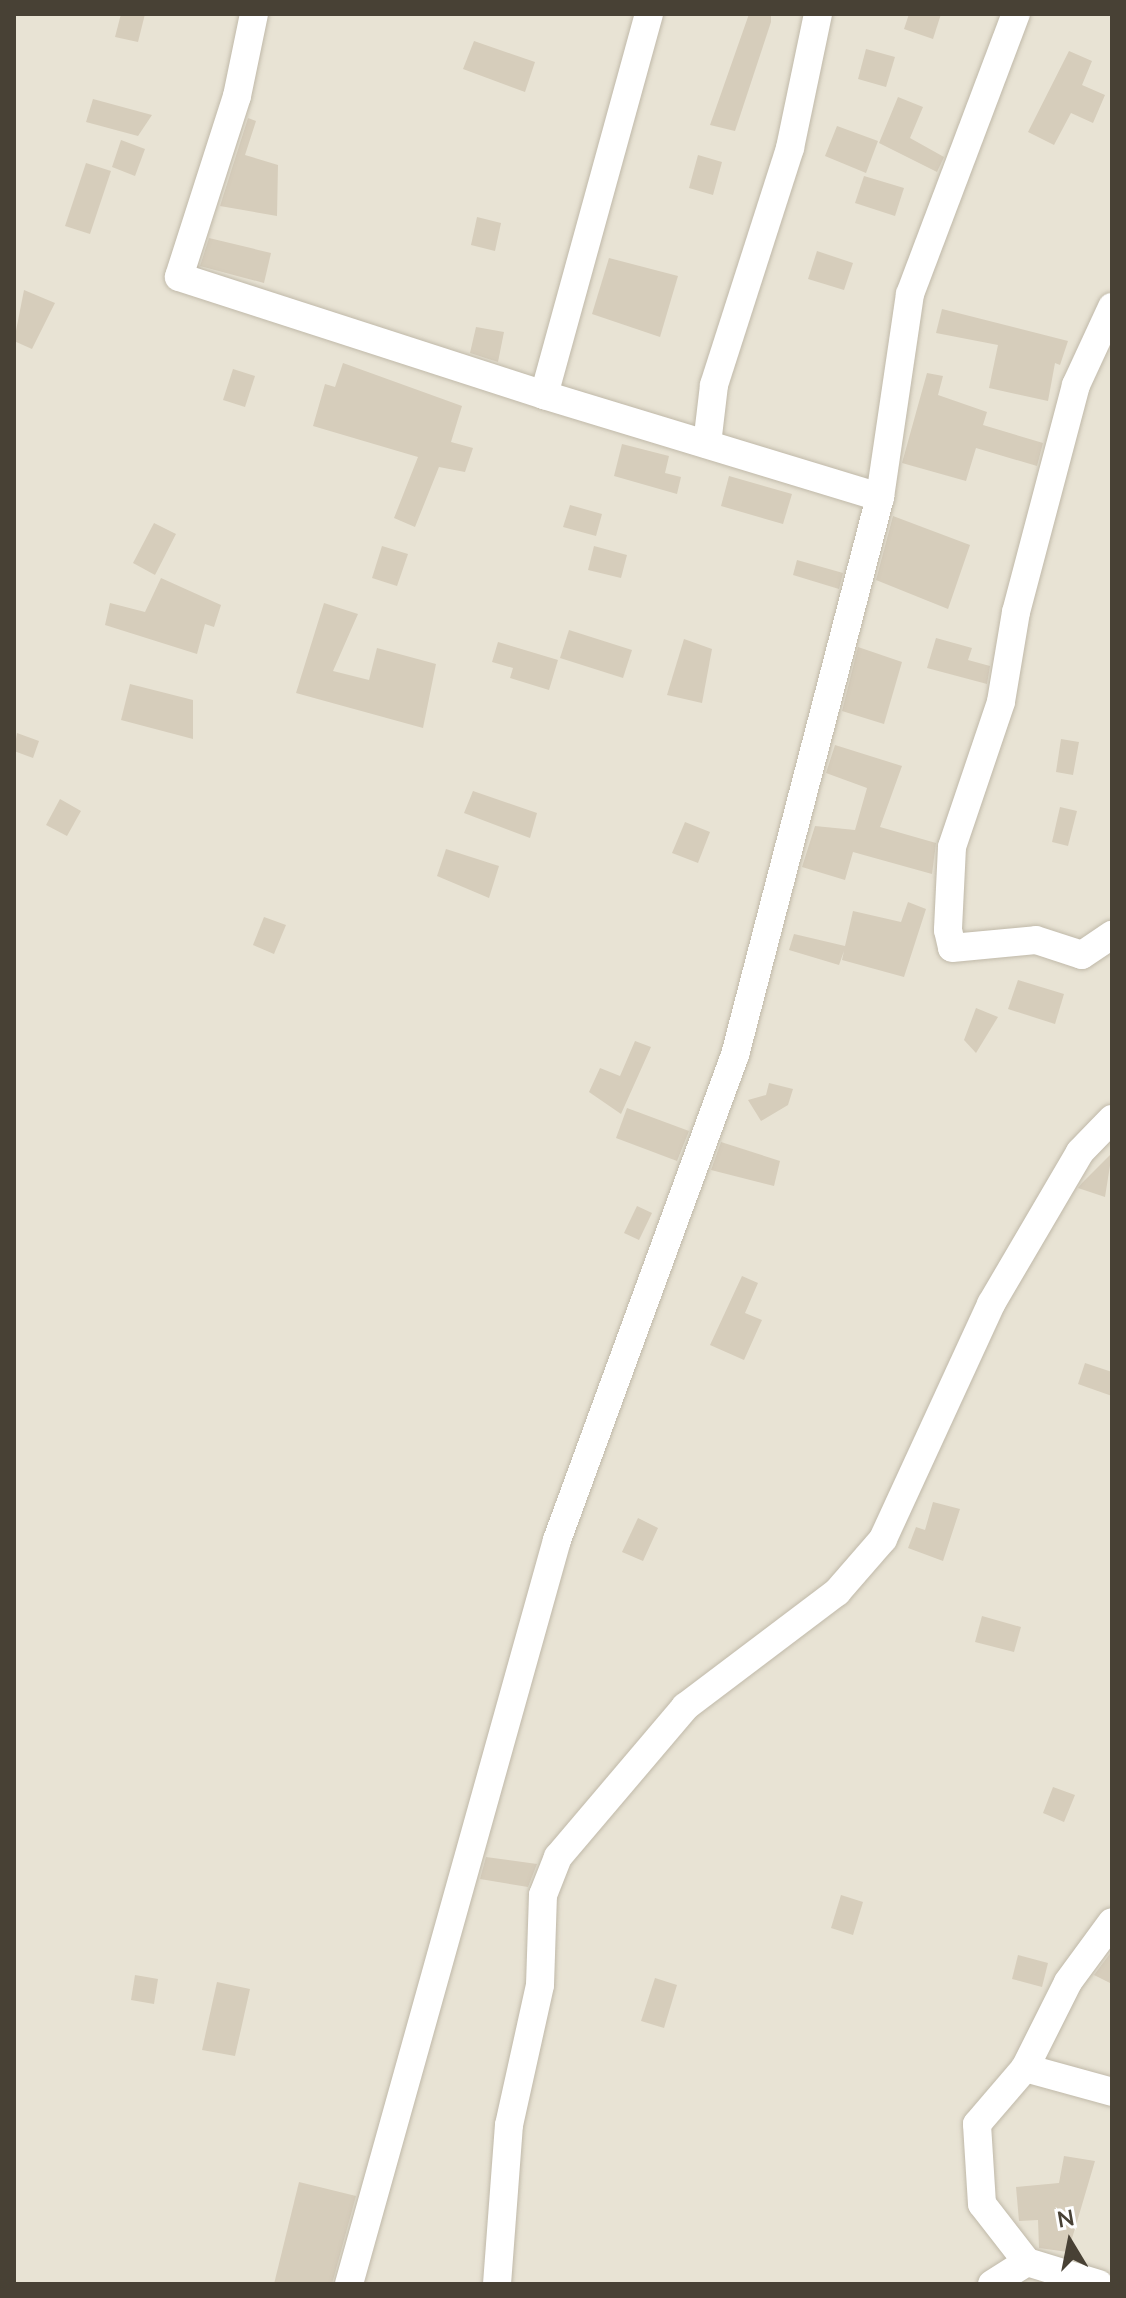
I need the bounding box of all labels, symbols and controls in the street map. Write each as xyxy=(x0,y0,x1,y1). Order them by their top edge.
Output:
north arrow xyxy=(1030,2202,1110,2282)
text: N xyxy=(1055,2203,1076,2233)

